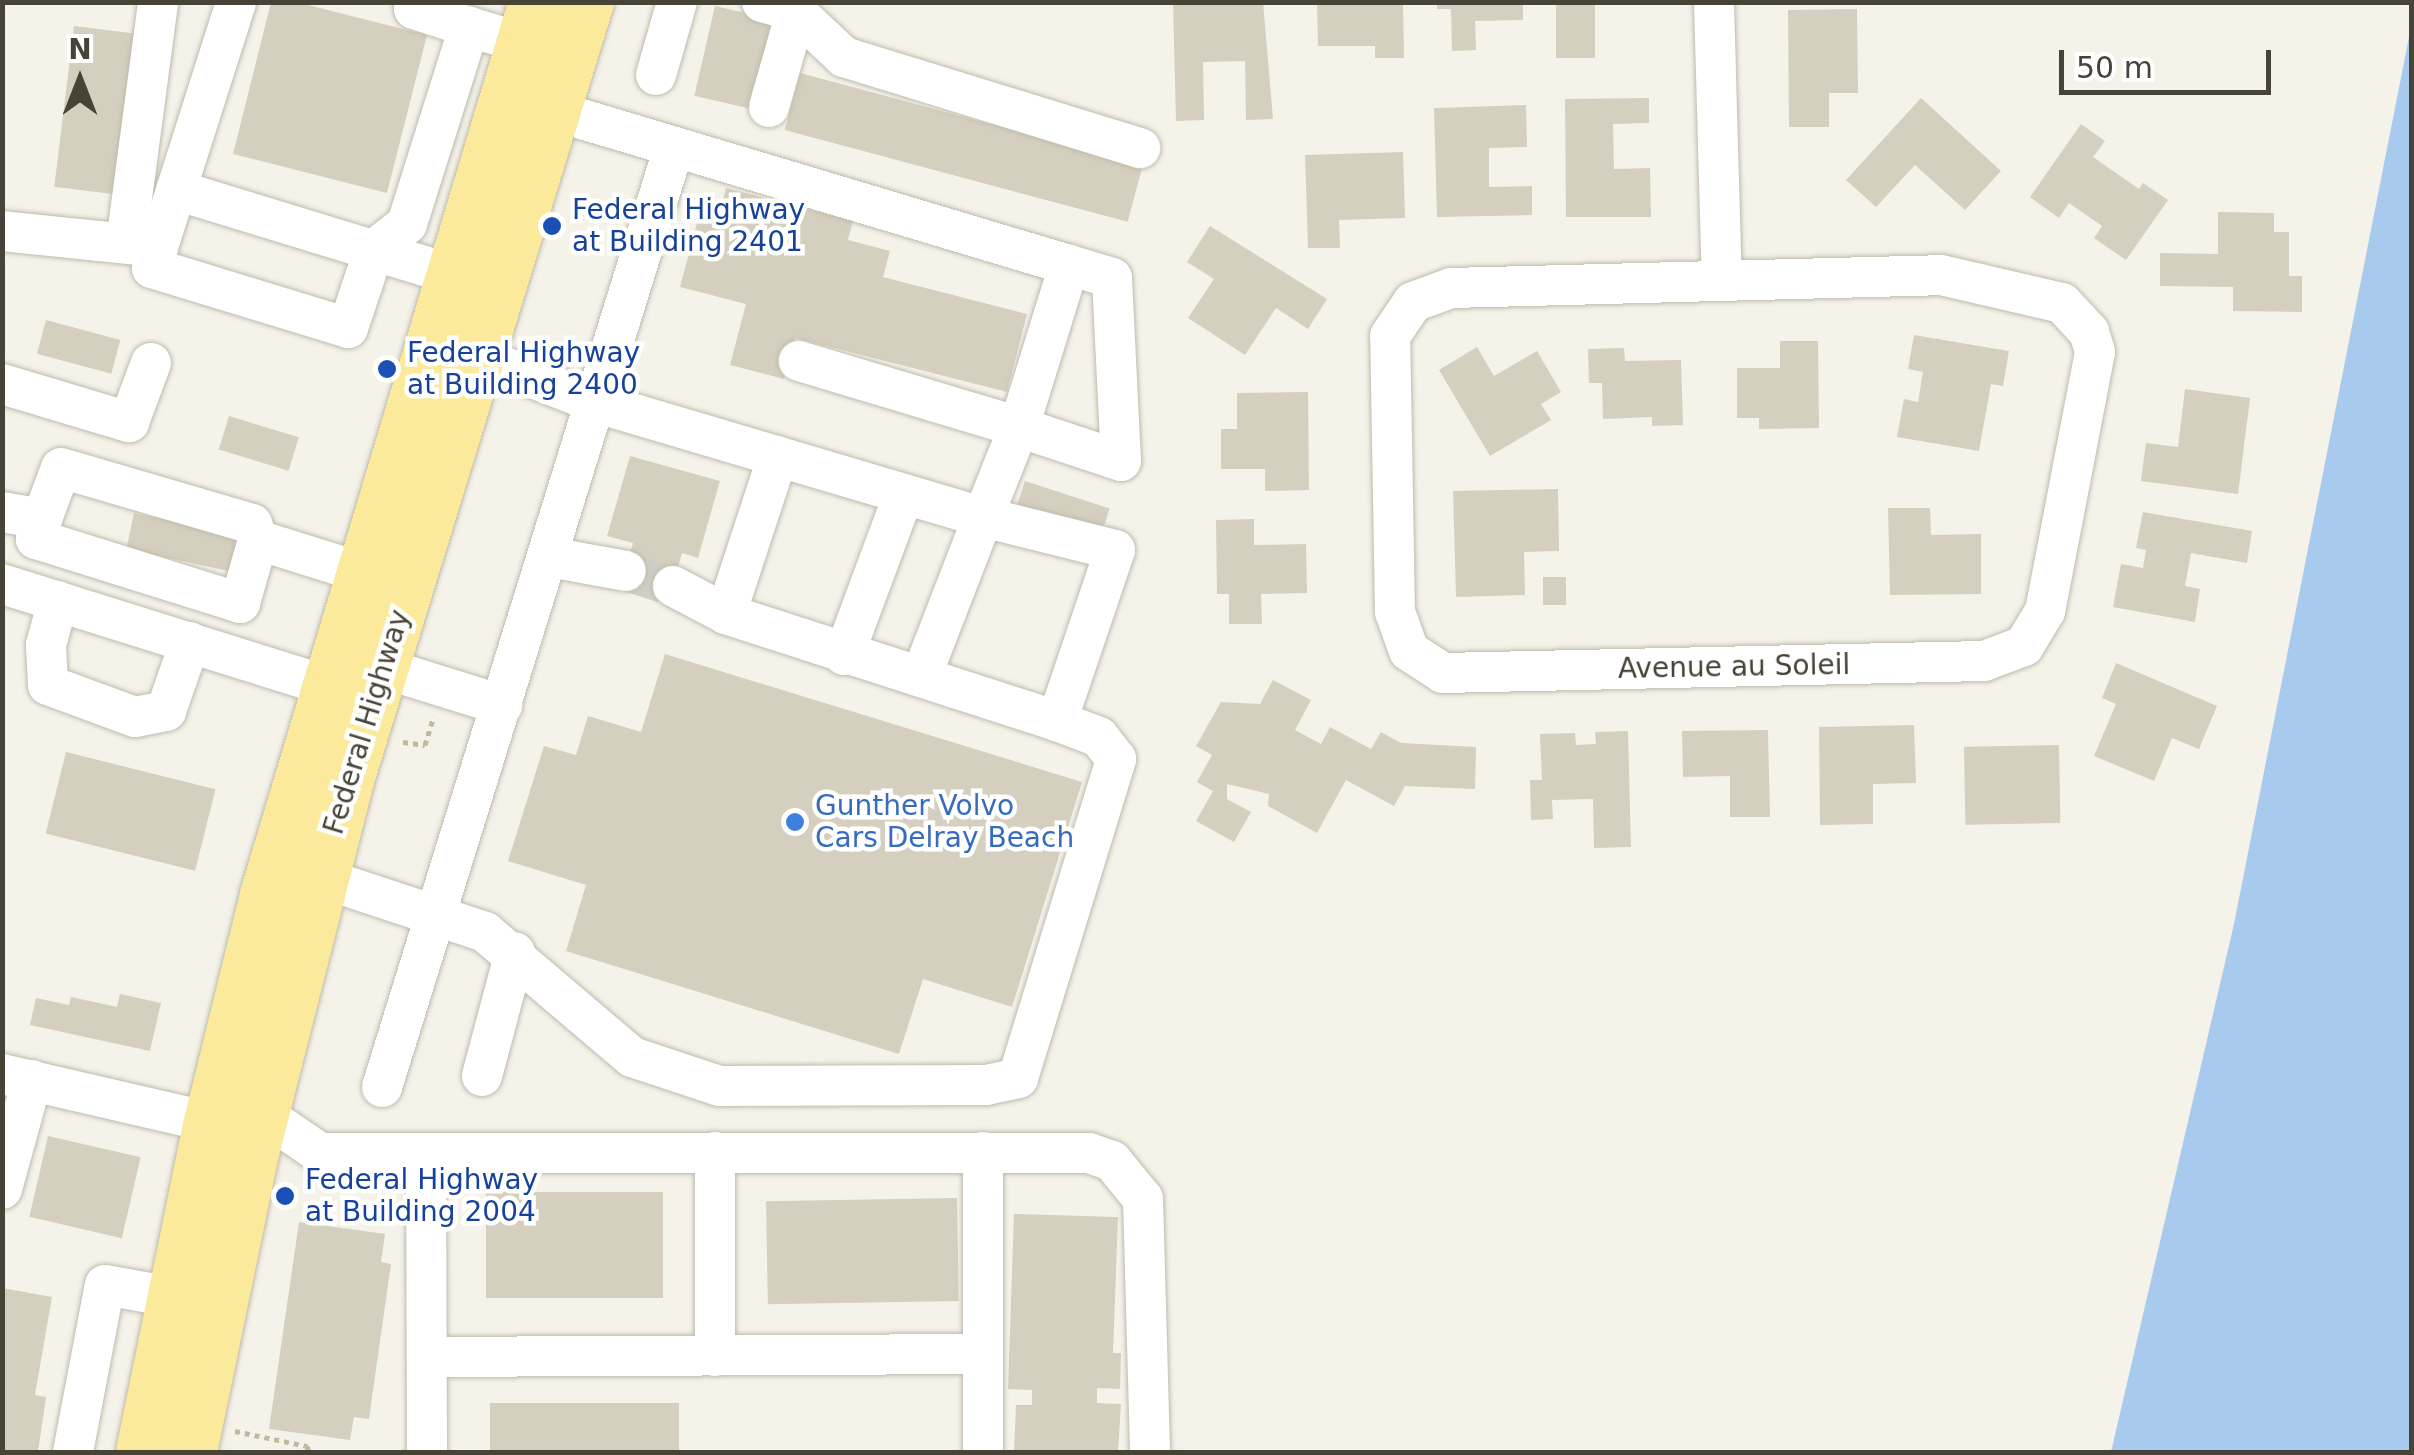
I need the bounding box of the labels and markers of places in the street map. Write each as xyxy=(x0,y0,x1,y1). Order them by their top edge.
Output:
place label: Federal Highway at Building 2401 xyxy=(572,193,805,259)
marker: Federal Highway at Building 2401 xyxy=(541,215,563,237)
place label: Federal Highway at Building 2400 xyxy=(407,336,640,402)
marker: Federal Highway at Building 2400 xyxy=(376,358,398,380)
place label: Gunther Volvo Cars Delray Beach xyxy=(815,789,1074,855)
marker: Gunther Volvo Cars Delray Beach xyxy=(784,811,806,833)
place label: Federal Highway at Building 2004 xyxy=(305,1163,538,1229)
marker: Federal Highway at Building 2004 xyxy=(274,1185,296,1207)

